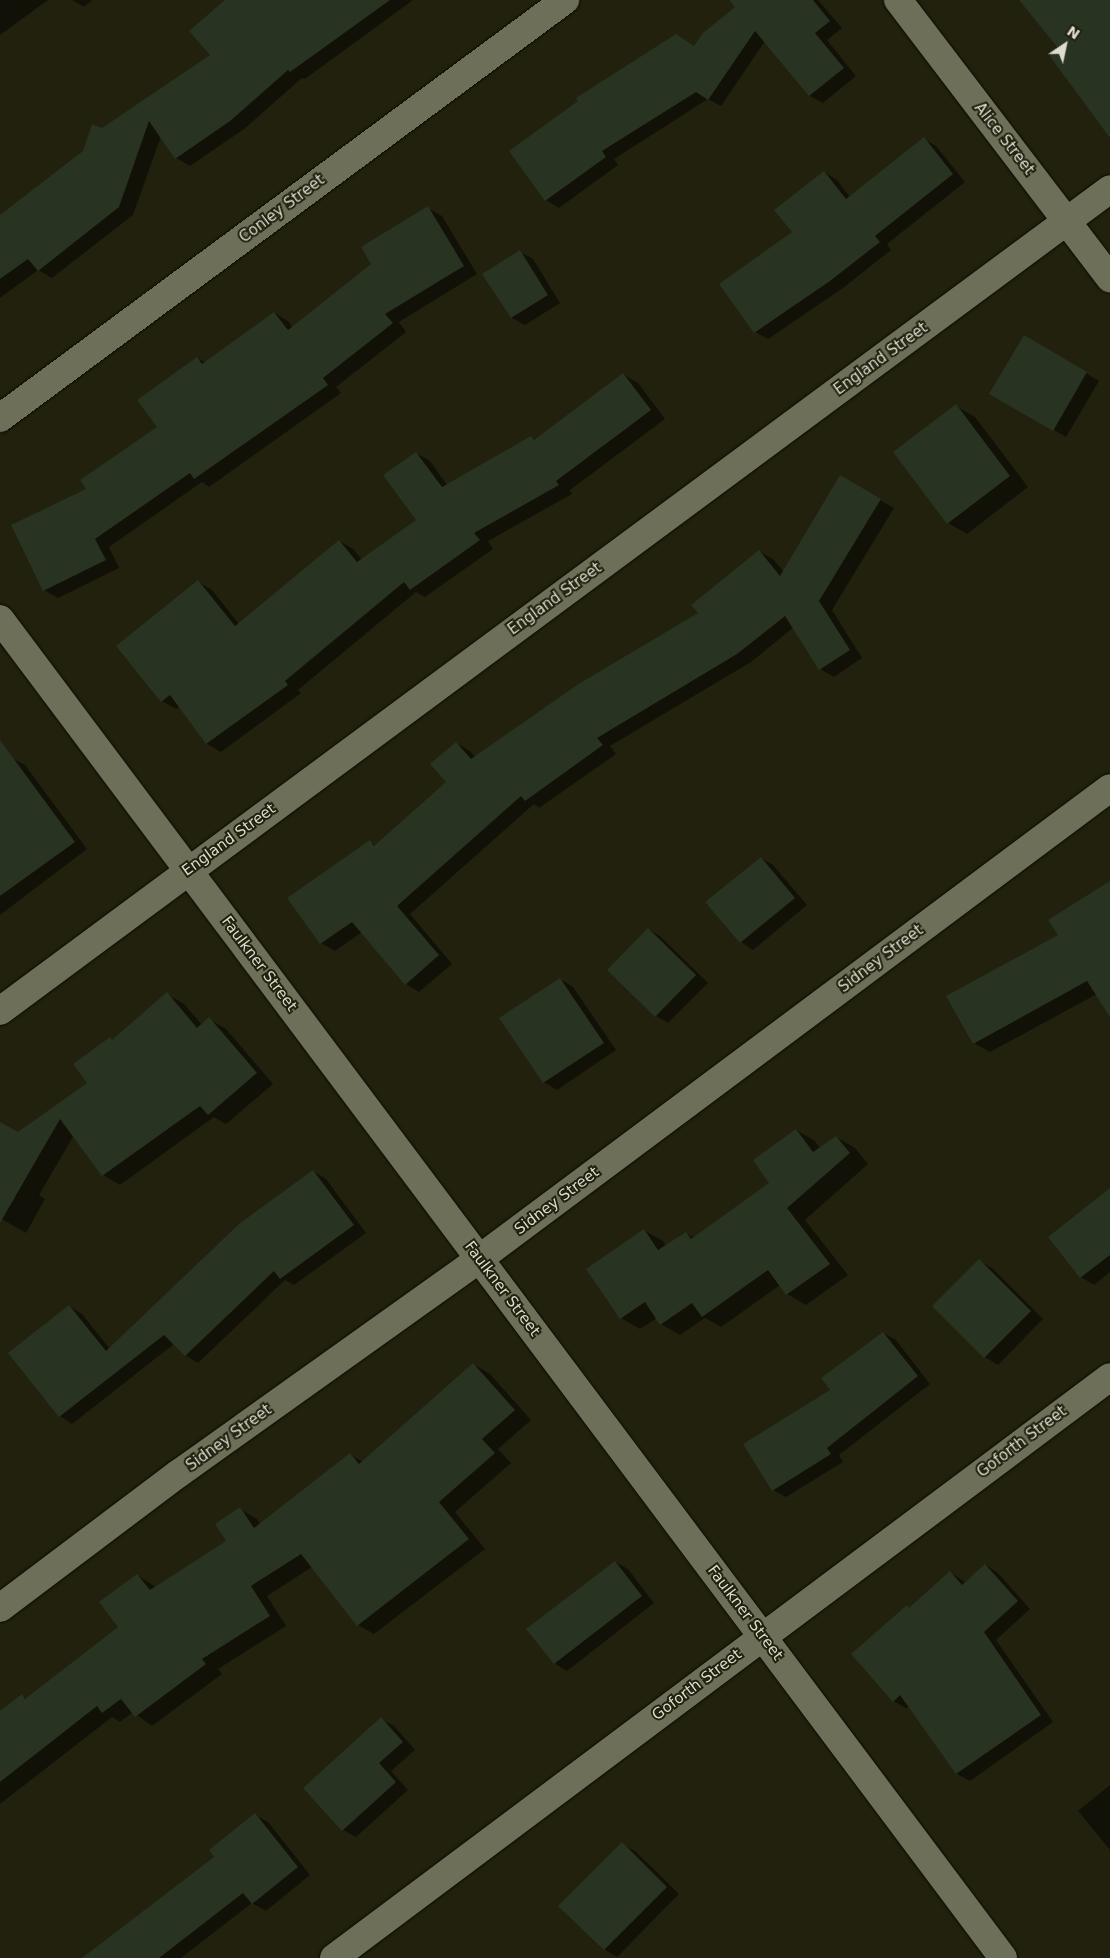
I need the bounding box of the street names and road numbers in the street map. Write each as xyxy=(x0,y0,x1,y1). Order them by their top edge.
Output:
street label: Alice Street xyxy=(970,99,1038,179)
street label: Conley Street xyxy=(236,171,328,247)
street label: England Street xyxy=(831,319,931,399)
street label: England Street xyxy=(505,559,605,639)
street label: England Street xyxy=(179,800,279,880)
street label: Faulkner Street xyxy=(217,913,301,1015)
street label: Sidney Street xyxy=(835,921,927,997)
street label: Sidney Street xyxy=(511,1163,603,1239)
street label: Faulkner Street xyxy=(460,1238,544,1340)
street label: Sidney Street xyxy=(183,1401,275,1475)
street label: Goforth Street xyxy=(974,1403,1070,1481)
street label: Faulkner Street xyxy=(703,1562,787,1664)
street label: Goforth Street xyxy=(649,1646,745,1724)

